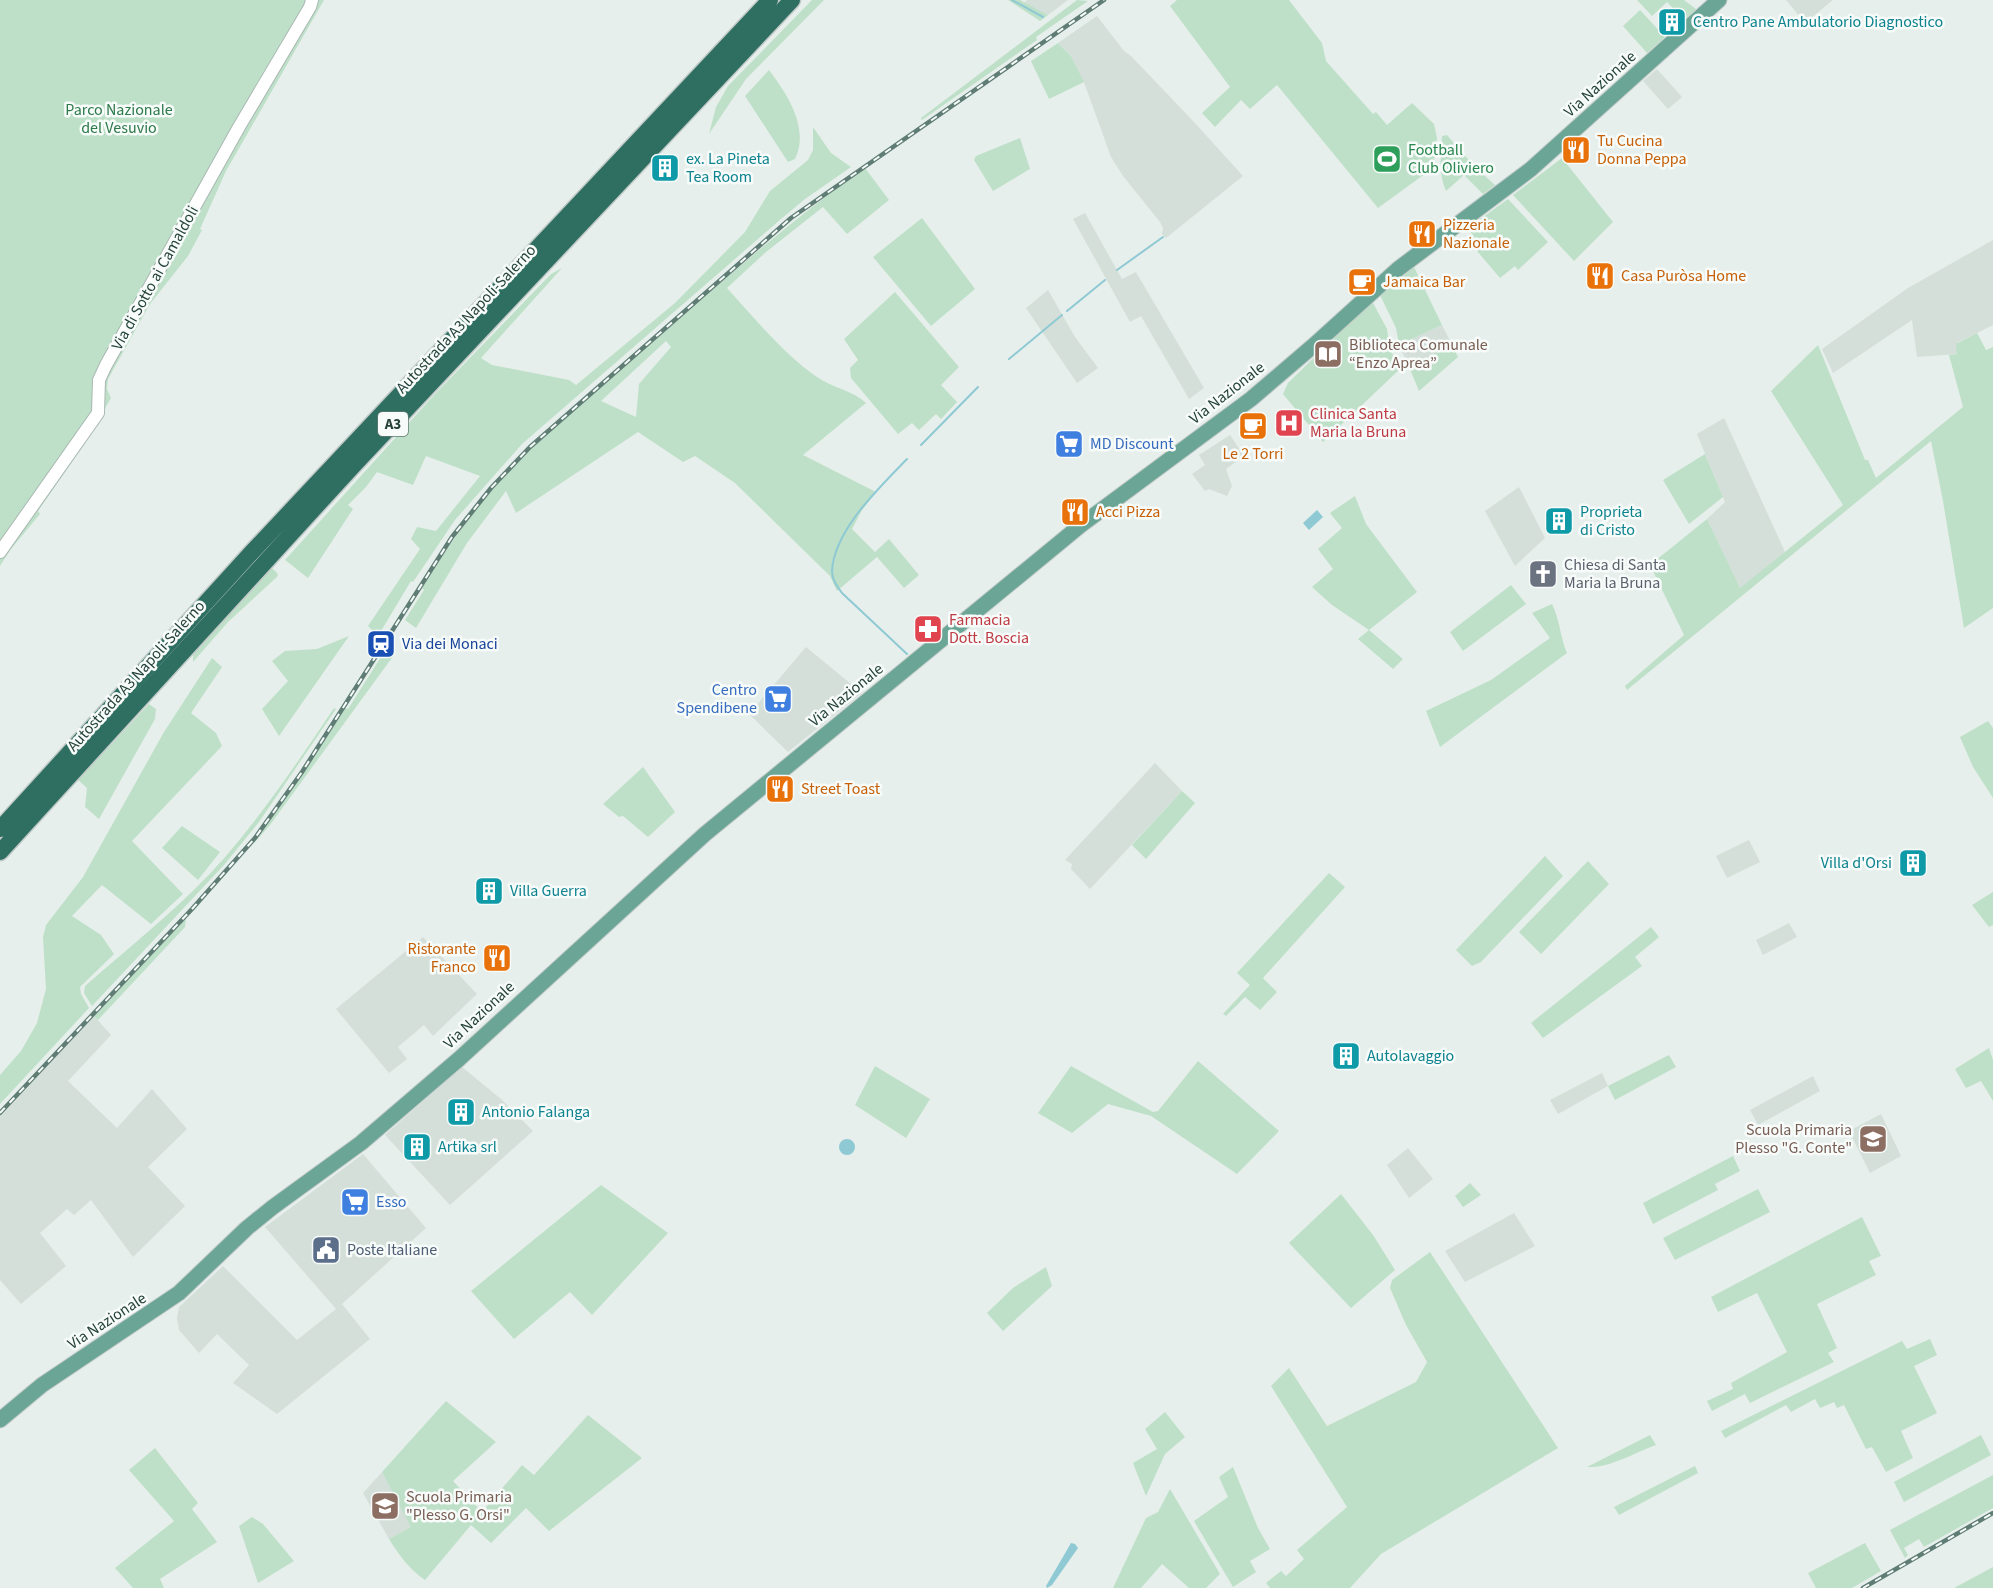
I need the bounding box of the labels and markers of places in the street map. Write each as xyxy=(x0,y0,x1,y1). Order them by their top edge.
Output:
building icon: Centro Pane Ambulatorio Diagnostico xyxy=(1656,6,1688,38)
place label: Centro Pane Ambulatorio Diagnostico xyxy=(1693,11,1943,33)
place label: Tu Cucina Donna Peppa xyxy=(1597,130,1687,170)
restaurant icon: Tu Cucina Donna Peppa xyxy=(1560,134,1592,166)
place label: Football Club Oliviero xyxy=(1408,139,1494,179)
sports icon: Football Club Oliviero xyxy=(1371,143,1403,175)
place label: ex. La Pineta Tea Room xyxy=(686,148,770,188)
building icon: ex. La Pineta Tea Room xyxy=(649,152,681,184)
place label: Pizzeria Nazionale xyxy=(1443,214,1510,254)
restaurant icon: Pizzeria Nazionale xyxy=(1406,218,1438,250)
restaurant icon: Casa Puròsa Home xyxy=(1584,260,1616,292)
place label: Casa Puròsa Home xyxy=(1621,265,1746,287)
cafe icon: Jamaica Bar xyxy=(1346,266,1378,298)
place label: Jamaica Bar xyxy=(1383,271,1466,293)
place label: Biblioteca Comunale “Enzo Aprea” xyxy=(1349,334,1488,374)
library icon: Biblioteca Comunale “Enzo Aprea” xyxy=(1312,338,1344,370)
place label: Clinica Santa Maria la Bruna xyxy=(1310,403,1406,443)
hospital icon: Clinica Santa Maria la Bruna xyxy=(1273,407,1305,439)
cafe icon: Le 2 Torri xyxy=(1237,410,1269,442)
supermarket icon: MD Discount xyxy=(1053,428,1085,460)
place label: MD Discount xyxy=(1090,433,1174,455)
place label: Le 2 Torri xyxy=(1222,443,1284,465)
restaurant icon: Acci Pizza xyxy=(1059,496,1091,528)
place label: Acci Pizza xyxy=(1096,501,1160,523)
place label: Proprieta di Cristo xyxy=(1580,501,1642,541)
building icon: Proprieta di Cristo xyxy=(1543,505,1575,537)
place label: Chiesa di Santa Maria la Bruna xyxy=(1564,554,1666,594)
church icon: Chiesa di Santa Maria la Bruna xyxy=(1527,558,1559,590)
place label: Farmacia Dott. Boscia xyxy=(949,609,1029,649)
pharmacy icon: Farmacia Dott. Boscia xyxy=(912,613,944,645)
station icon: Via dei Monaci xyxy=(365,628,397,660)
place label: Via dei Monaci xyxy=(402,633,498,655)
place label: Centro Spendibene xyxy=(677,679,757,719)
supermarket icon: Centro Spendibene xyxy=(762,683,794,715)
restaurant icon: Street Toast xyxy=(764,773,796,805)
place label: Street Toast xyxy=(801,778,881,800)
building icon: Villa d'Orsi xyxy=(1897,847,1929,879)
place label: Villa d'Orsi xyxy=(1821,852,1892,874)
building icon: Villa Guerra xyxy=(473,875,505,907)
place label: Villa Guerra xyxy=(510,880,587,902)
place label: Ristorante Franco xyxy=(408,938,476,978)
restaurant icon: Ristorante Franco xyxy=(481,942,513,974)
building icon: Autolavaggio xyxy=(1330,1040,1362,1072)
place label: Autolavaggio xyxy=(1367,1045,1454,1067)
building icon: Antonio Falanga xyxy=(445,1096,477,1128)
place label: Antonio Falanga xyxy=(482,1101,590,1123)
place label: Scuola Primaria Plesso "G. Conte" xyxy=(1735,1119,1852,1159)
school or university icon: Scuola Primaria Plesso "G. Conte" xyxy=(1857,1123,1889,1155)
building icon: Artika srl xyxy=(401,1131,433,1163)
place label: Artika srl xyxy=(438,1136,497,1158)
supermarket icon: Esso xyxy=(339,1186,371,1218)
place label: Esso xyxy=(376,1191,407,1213)
public building icon: Poste Italiane xyxy=(310,1234,342,1266)
place label: Poste Italiane xyxy=(347,1239,437,1261)
place label: Scuola Primaria "Plesso G. Orsi" xyxy=(406,1486,512,1526)
school or university icon: Scuola Primaria "Plesso G. Orsi" xyxy=(369,1490,401,1522)

